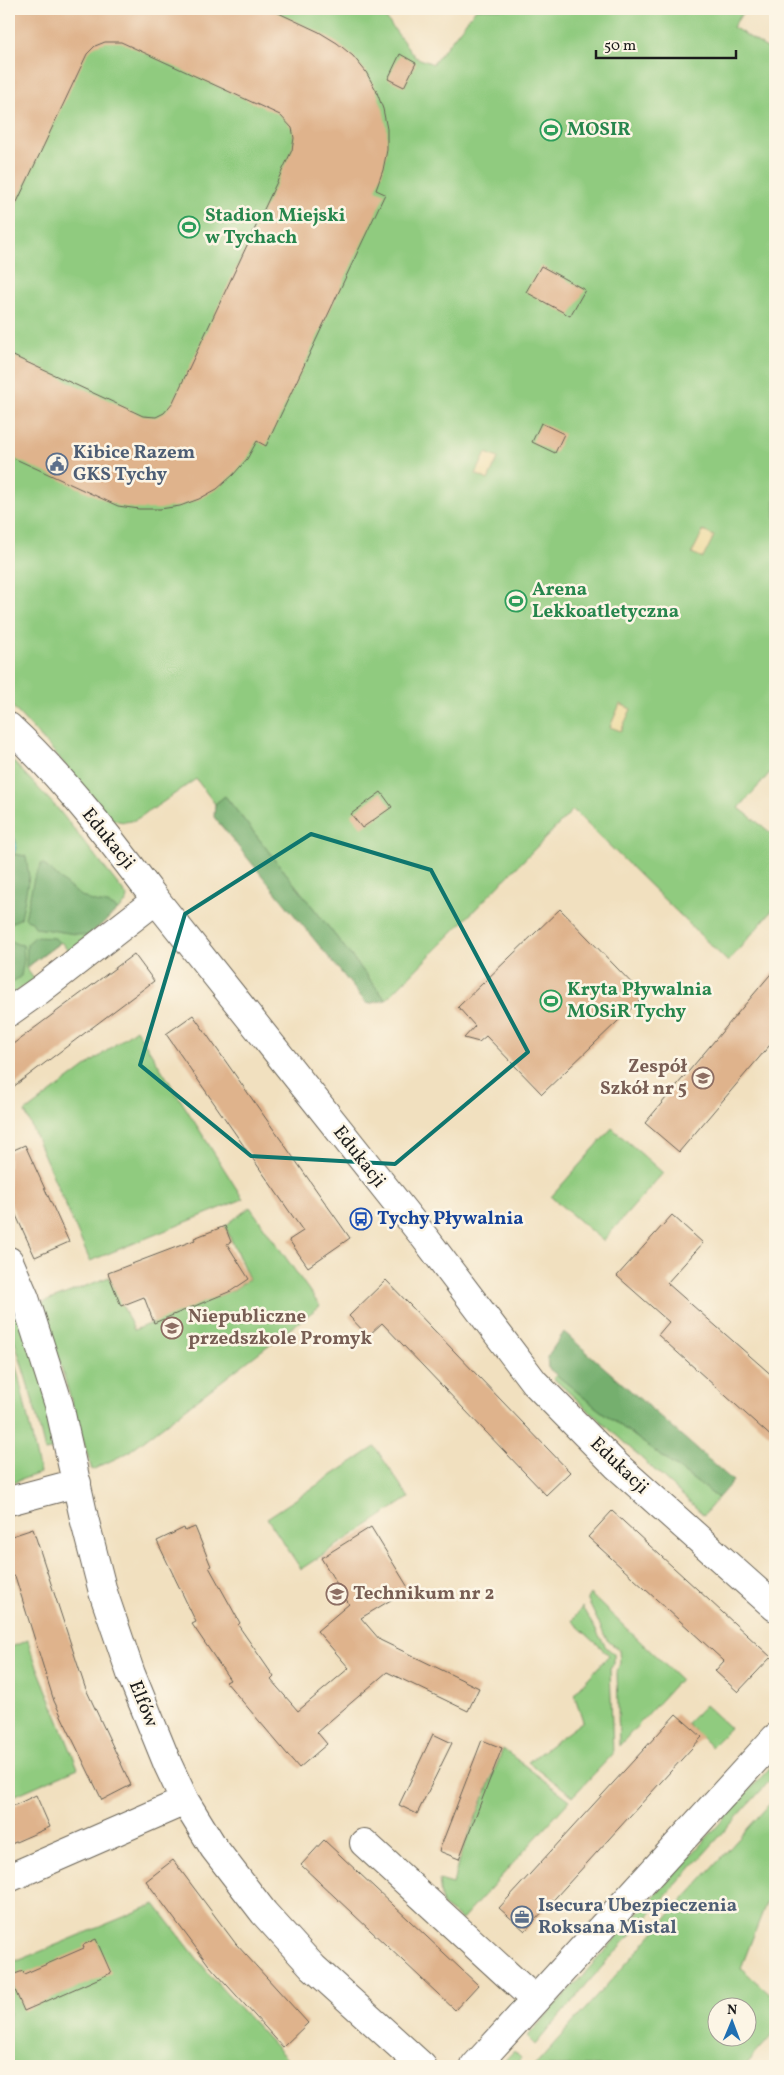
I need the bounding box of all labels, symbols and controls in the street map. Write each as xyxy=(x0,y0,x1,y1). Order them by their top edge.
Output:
scale bar xyxy=(596,28,736,60)
text: 50 m xyxy=(604,36,636,57)
place label: MOSIR xyxy=(567,117,631,143)
sports icon: MOSIR xyxy=(539,118,563,142)
place label: Stadion Miejski w Tychach xyxy=(205,203,346,251)
sports icon: Stadion Miejski w Tychach xyxy=(177,215,201,239)
place label: Kibice Razem GKS Tychy xyxy=(73,440,195,488)
public building icon: Kibice Razem GKS Tychy xyxy=(45,452,69,476)
place label: Arena Lekkoatletyczna xyxy=(532,577,679,625)
sports icon: Arena Lekkoatletyczna xyxy=(504,589,528,613)
street label: Edukacji xyxy=(75,803,141,875)
place label: Kryta Pływalnia MOSiR Tychy xyxy=(567,977,712,1025)
sports icon: Kryta Pływalnia MOSiR Tychy xyxy=(539,989,563,1013)
place label: Zespół Szkół nr 5 xyxy=(600,1054,688,1102)
school or university icon: Zespół Szkół nr 5 xyxy=(691,1066,715,1090)
street label: Edukacji xyxy=(327,1121,392,1194)
place label: Tychy Pływalnia xyxy=(377,1206,524,1232)
bus stop icon: Tychy Pływalnia xyxy=(349,1207,373,1231)
place label: Niepubliczne przedszkole Promyk xyxy=(188,1304,372,1352)
school or university icon: Niepubliczne przedszkole Promyk xyxy=(160,1316,184,1340)
street label: Edukacji xyxy=(584,1432,654,1501)
place label: Technikum nr 2 xyxy=(353,1581,494,1607)
school or university icon: Technikum nr 2 xyxy=(325,1582,349,1606)
street label: Elfów xyxy=(122,1677,164,1731)
place label: Isecura Ubezpieczenia Roksana Mistal xyxy=(538,1893,737,1941)
office icon: Isecura Ubezpieczenia Roksana Mistal xyxy=(510,1905,534,1929)
north arrow xyxy=(706,1998,756,2048)
text: N xyxy=(727,2001,737,2020)

